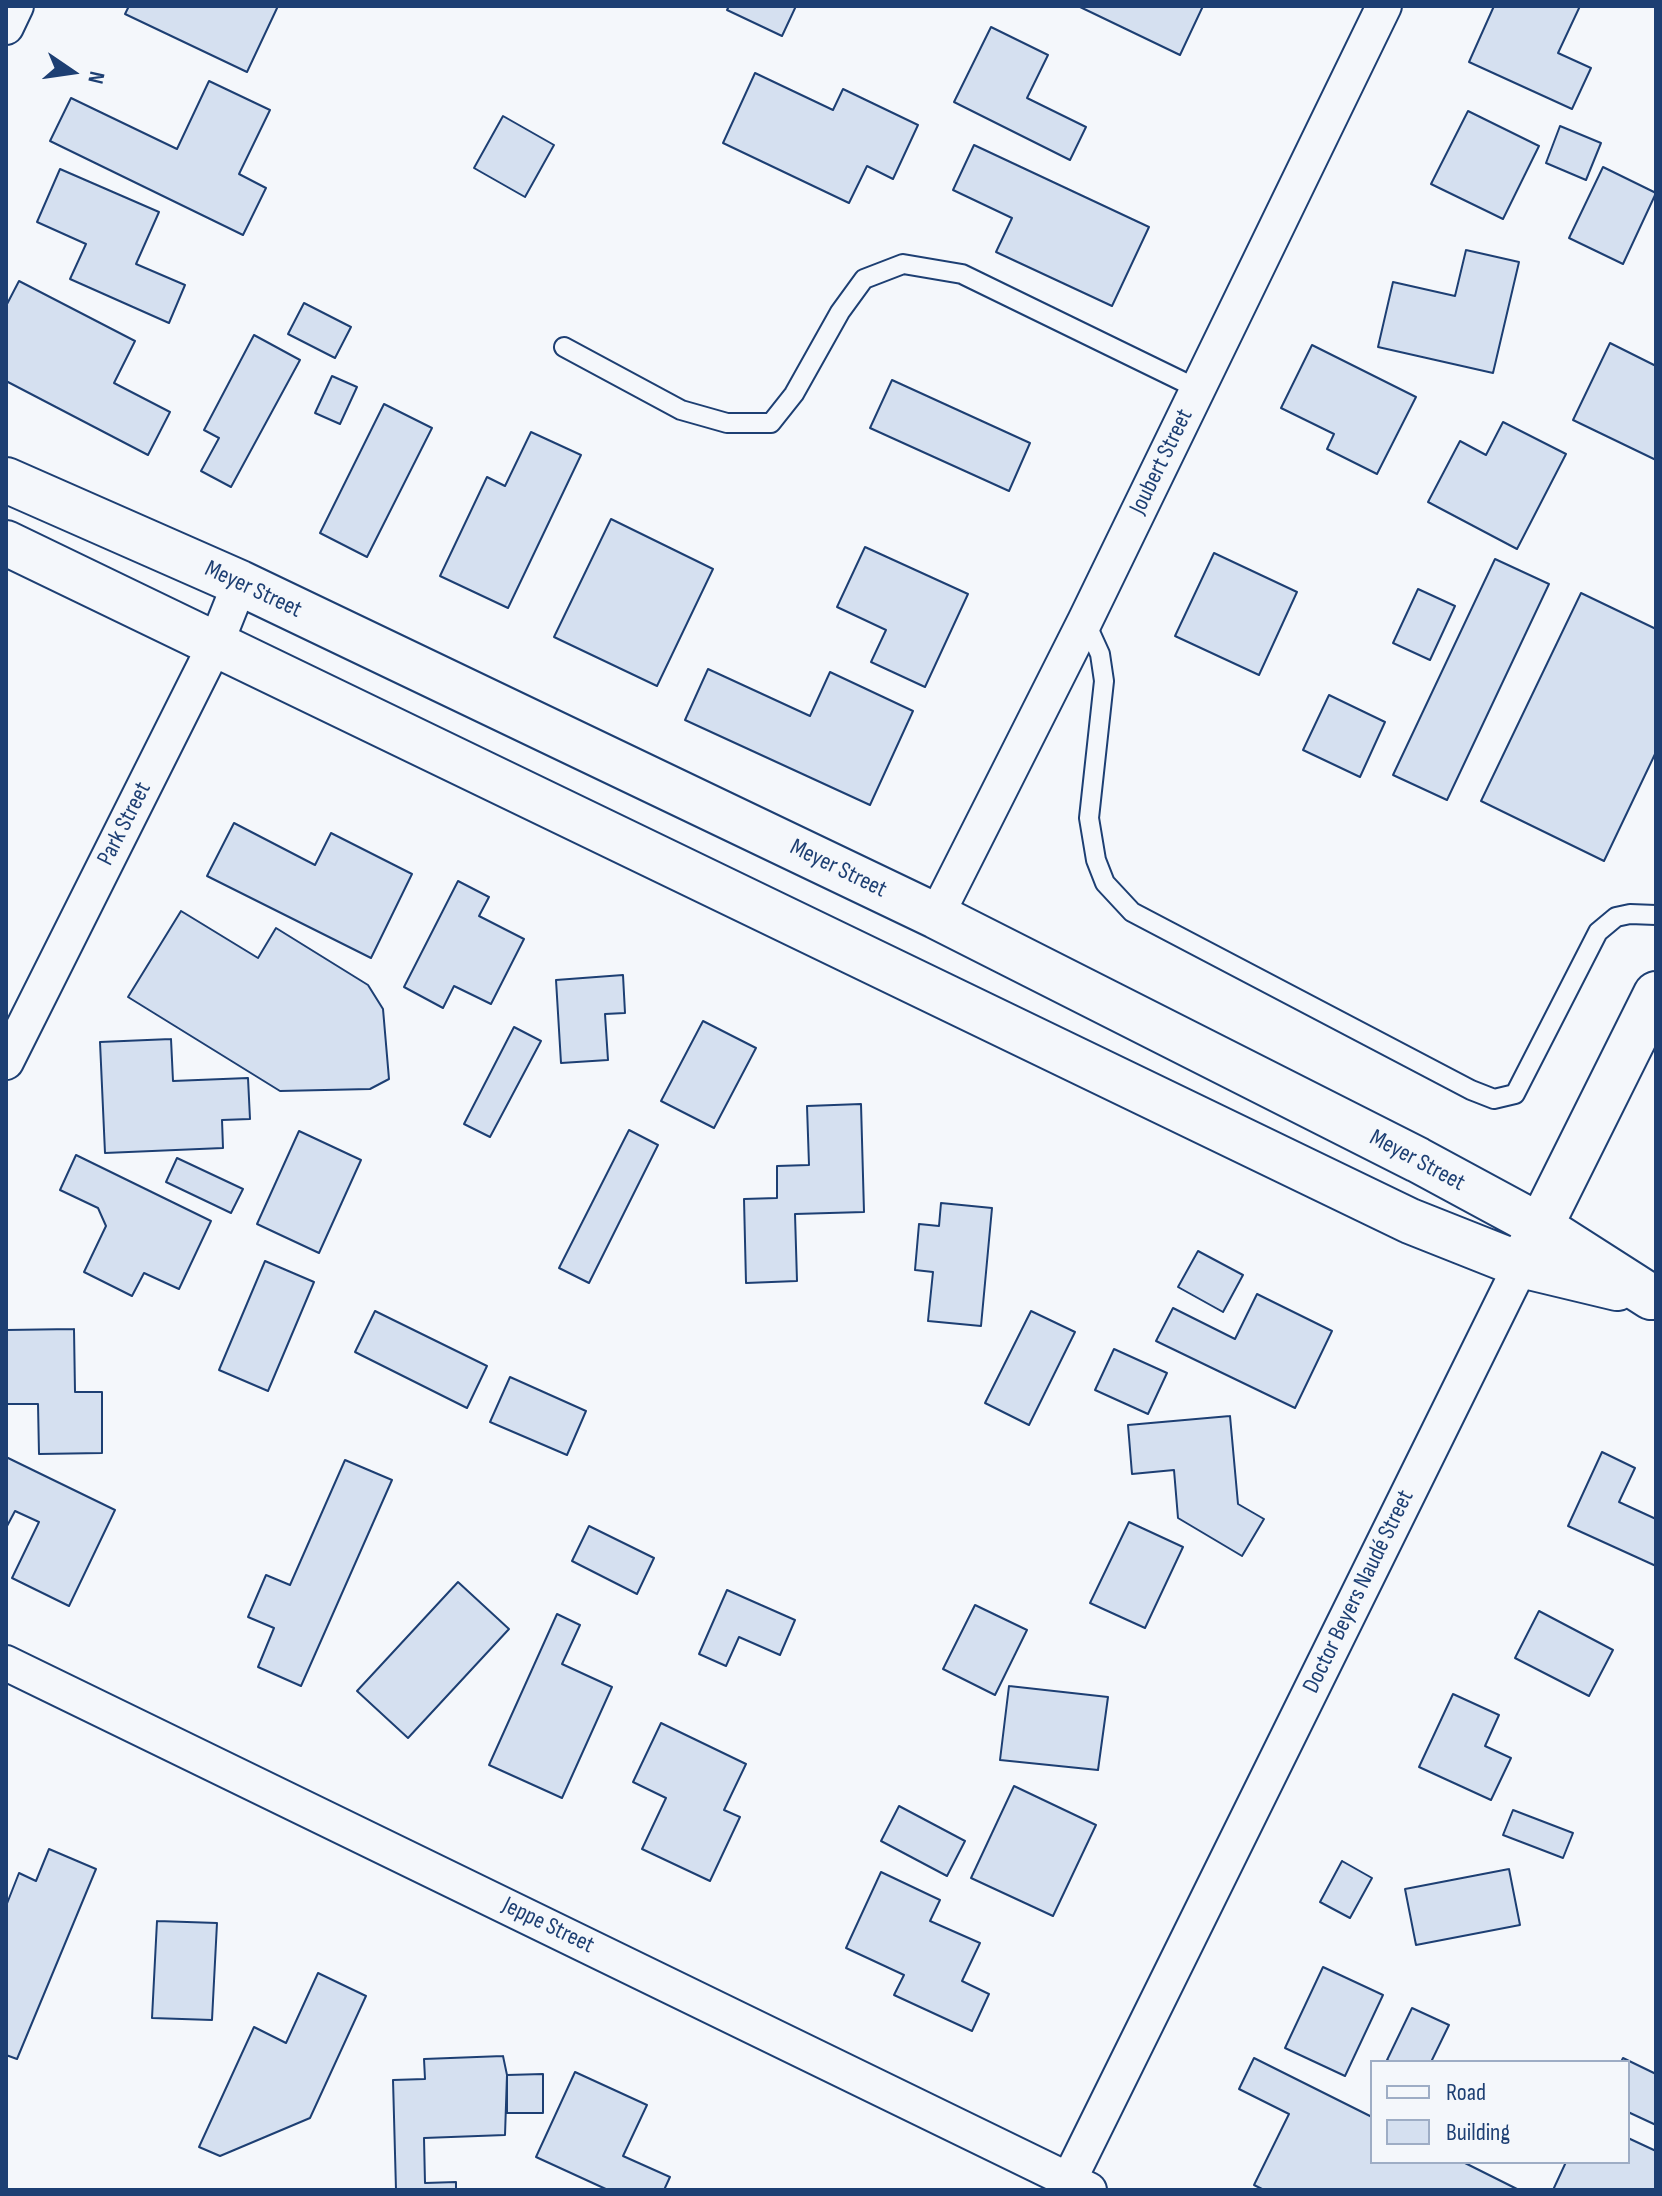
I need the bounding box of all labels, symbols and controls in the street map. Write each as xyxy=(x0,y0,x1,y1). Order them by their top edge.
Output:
north arrow xyxy=(32,32,112,112)
text: N xyxy=(81,69,110,86)
street label: Joubert Street xyxy=(1124,405,1200,519)
street label: Meyer Street xyxy=(200,555,306,625)
street label: Park Street xyxy=(92,778,158,870)
street label: Meyer Street xyxy=(785,833,891,905)
street label: Meyer Street xyxy=(1364,1124,1470,1198)
street label: Doctor Beyers Naudé Street xyxy=(1297,1486,1421,1698)
street label: Jeppe Street xyxy=(497,1891,599,1961)
legend xyxy=(1370,2060,1630,2164)
text: Road xyxy=(1446,2078,1486,2107)
text: Building xyxy=(1446,2118,1510,2147)

